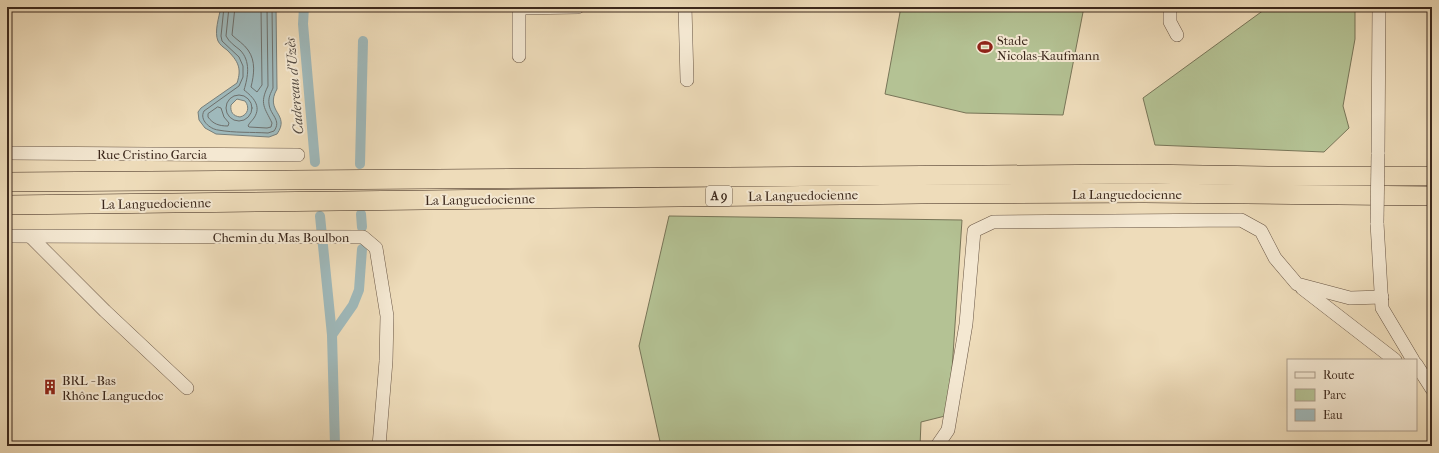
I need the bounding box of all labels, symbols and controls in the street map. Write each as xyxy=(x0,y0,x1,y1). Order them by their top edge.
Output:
place label: Stade Nicolas-Kaufmann xyxy=(997,33,1100,63)
water label: Cadereau d'Uzès xyxy=(282,36,307,135)
sports icon: Stade Nicolas-Kaufmann xyxy=(976,38,994,56)
street label: Rue Cristino Garcia xyxy=(97,147,208,162)
road number: A 9 xyxy=(706,186,732,206)
street label: La Languedocienne xyxy=(748,187,859,204)
street label: La Languedocienne xyxy=(1072,187,1183,202)
street label: La Languedocienne xyxy=(425,191,536,208)
street label: La Languedocienne xyxy=(101,195,212,212)
street label: Chemin du Mas Boulbon xyxy=(213,230,350,245)
legend xyxy=(1287,359,1417,431)
text: Route xyxy=(1323,368,1355,382)
place label: BRL - Bas Rhône Languedoc xyxy=(62,373,164,403)
building icon: BRL - Bas Rhône Languedoc xyxy=(41,378,59,396)
text: Parc xyxy=(1323,388,1346,402)
text: Eau xyxy=(1323,408,1343,422)

